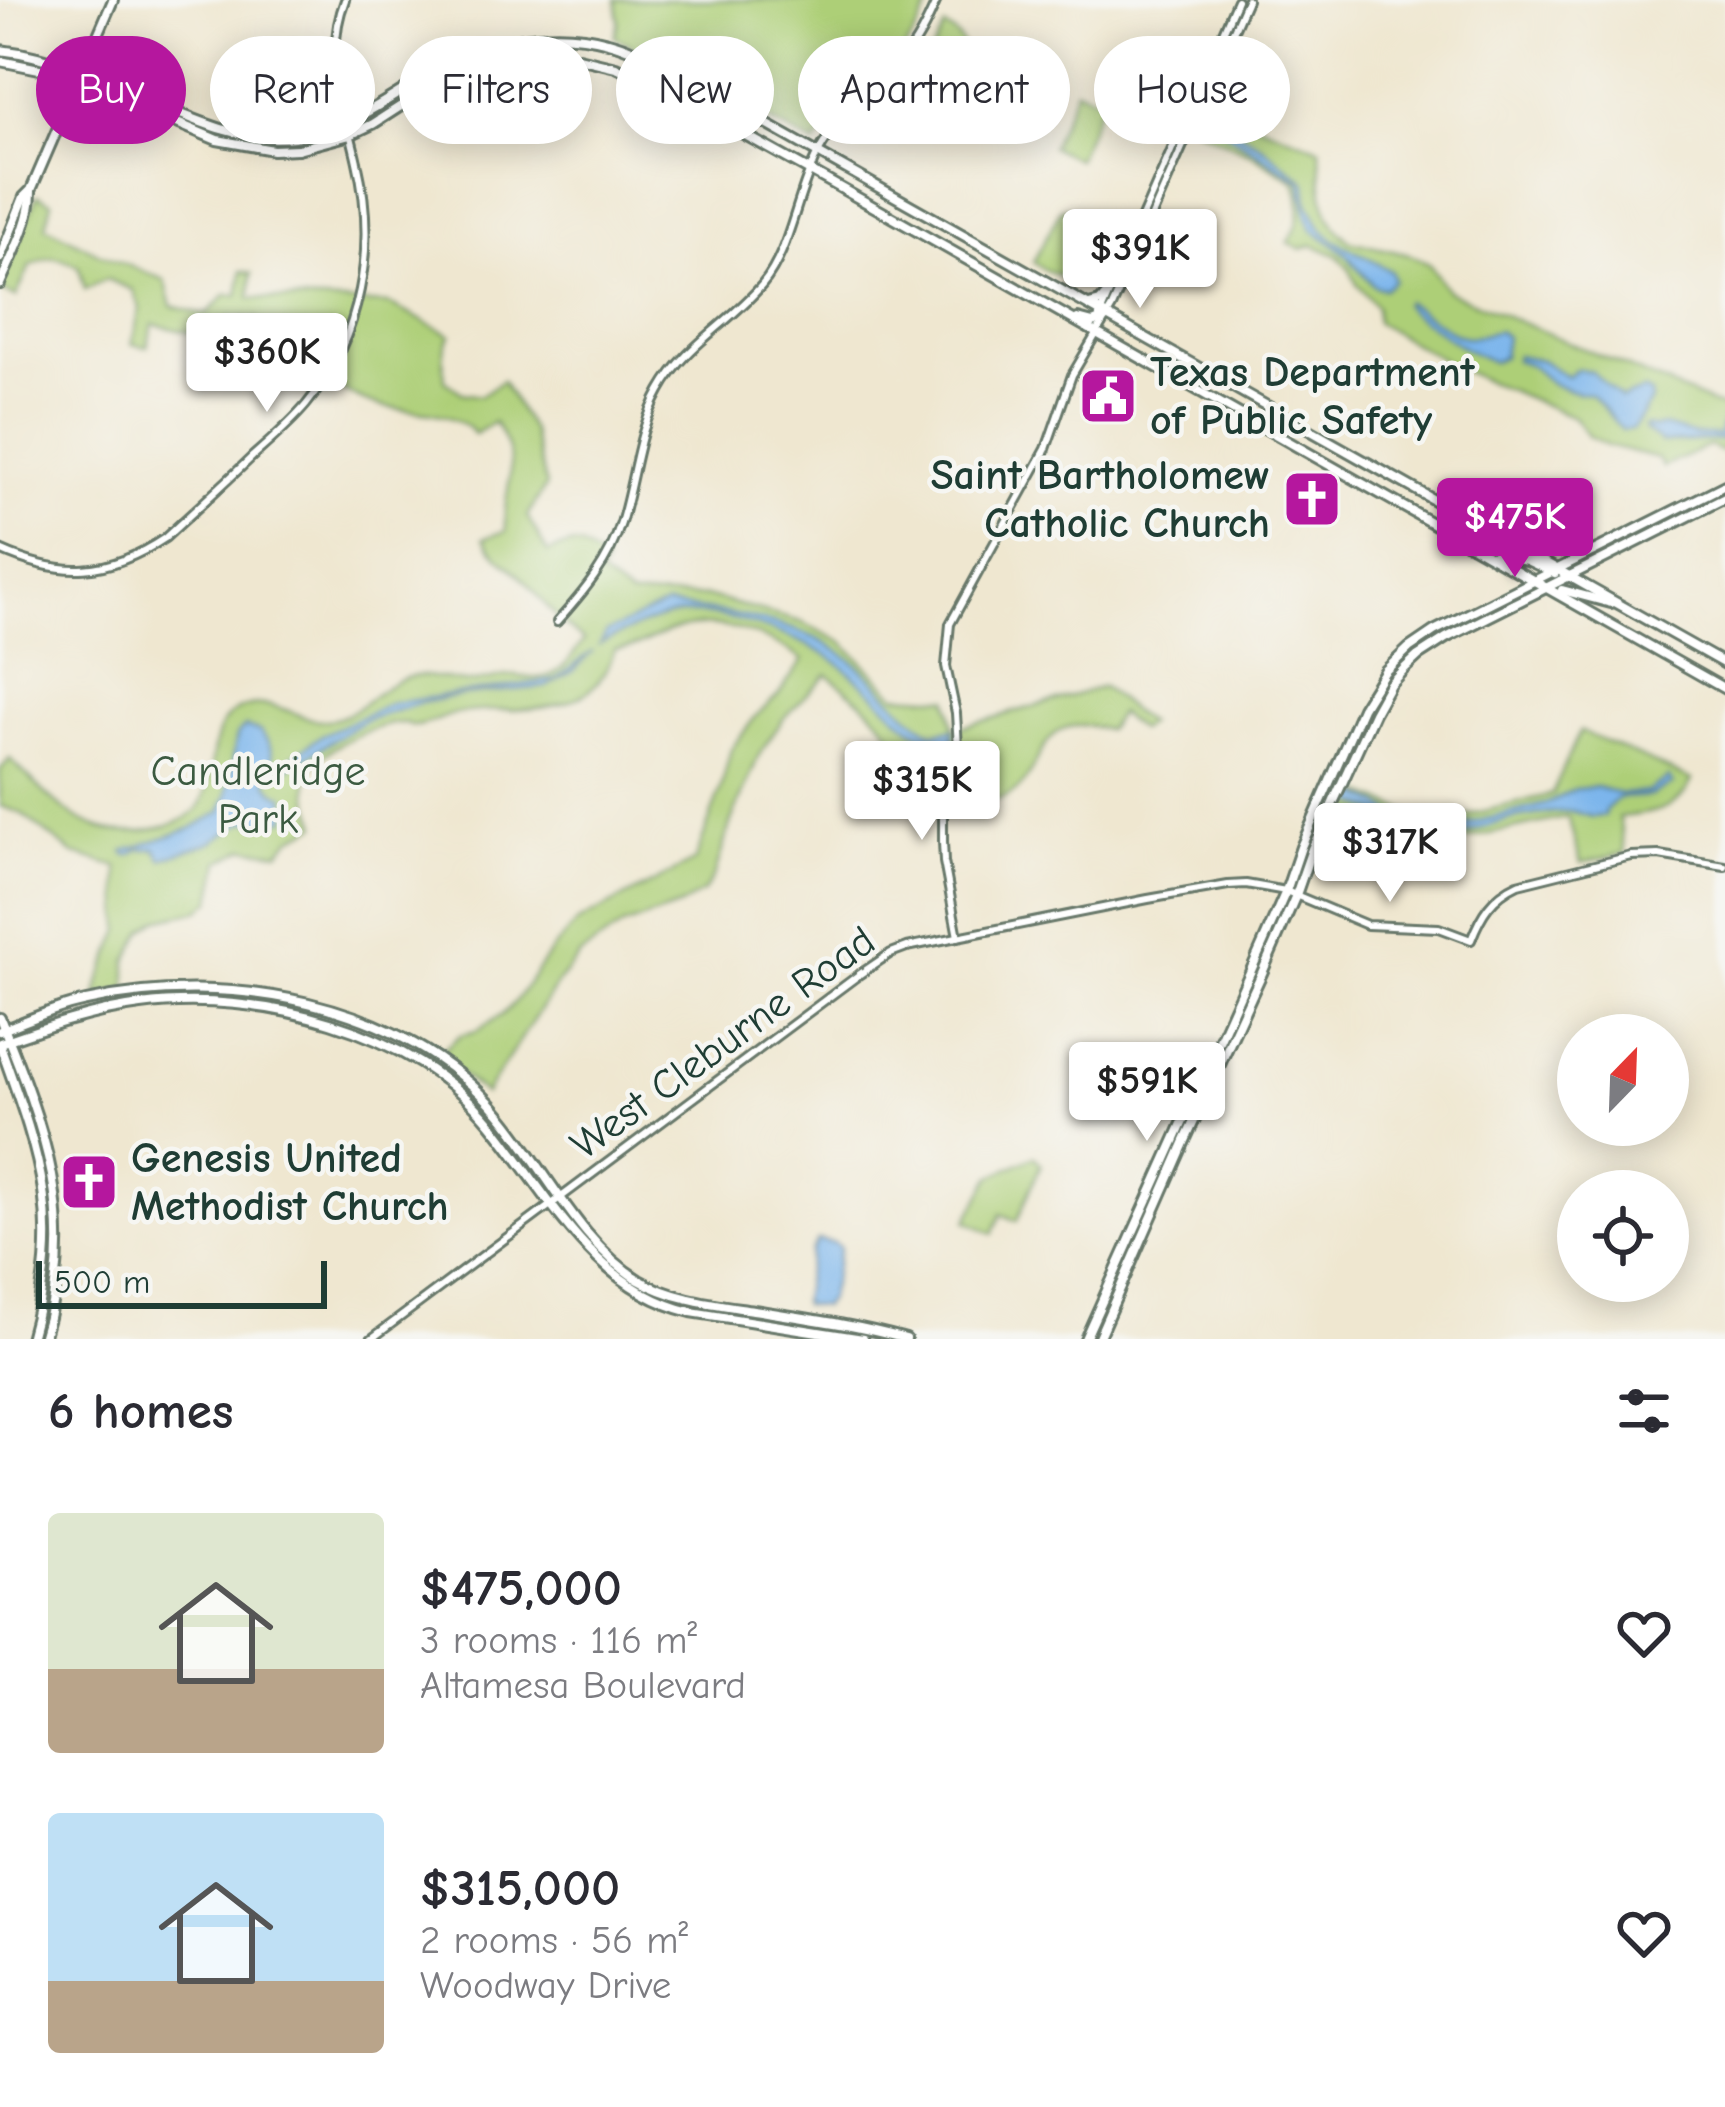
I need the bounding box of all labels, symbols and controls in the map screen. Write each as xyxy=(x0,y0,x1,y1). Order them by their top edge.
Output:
chip: Buy xyxy=(36,36,186,144)
chip: Rent xyxy=(210,36,375,144)
chip: Filters xyxy=(399,36,592,144)
chip: New xyxy=(616,36,774,144)
chip: Apartment xyxy=(798,36,1070,144)
chip: House xyxy=(1094,36,1290,144)
pin: $391K xyxy=(1056,209,1224,311)
text: $391K xyxy=(1090,225,1190,270)
pin: $360K xyxy=(183,313,351,415)
text: $360K xyxy=(213,329,321,374)
place label: Texas Department of Public Safety xyxy=(1150,348,1476,445)
public building icon: Texas Department of Public Safety xyxy=(1077,365,1139,427)
place label: Saint Bartholomew Catholic Church xyxy=(931,451,1270,548)
church icon: Saint Bartholomew Catholic Church xyxy=(1281,468,1343,530)
pin: $475K xyxy=(1431,478,1599,580)
text: $475K xyxy=(1464,494,1566,539)
pin: $315K xyxy=(838,741,1006,843)
park label: Candleridge Park xyxy=(151,747,365,844)
text: $315K xyxy=(872,757,972,802)
pin: $317K xyxy=(1306,803,1474,905)
text: $317K xyxy=(1341,819,1439,864)
street label: West Cleburne Road xyxy=(561,916,885,1170)
north arrow xyxy=(1557,1014,1689,1146)
map controls xyxy=(1557,1014,1689,1302)
pin: $591K xyxy=(1063,1042,1231,1144)
text: $591K xyxy=(1096,1058,1198,1103)
place label: Genesis United Methodist Church xyxy=(131,1134,449,1231)
church icon: Genesis United Methodist Church xyxy=(58,1151,120,1213)
button: locate xyxy=(1557,1170,1689,1302)
scale bar xyxy=(36,1255,327,1308)
text: 500 m xyxy=(54,1263,150,1301)
icon: filters xyxy=(1611,1378,1677,1444)
text: 6 homes xyxy=(48,1382,233,1441)
text: $475,000 xyxy=(420,1559,622,1618)
icon: home xyxy=(144,1561,288,1705)
icon: heart xyxy=(1611,1600,1677,1666)
text: 3 rooms · 116 m² xyxy=(420,1618,697,1663)
text: Altamesa Boulevard xyxy=(420,1663,746,1708)
text: $315,000 xyxy=(420,1859,620,1918)
icon: home xyxy=(144,1861,288,2005)
icon: heart xyxy=(1611,1900,1677,1966)
text: 2 rooms · 56 m² xyxy=(420,1918,688,1963)
text: Woodway Drive xyxy=(420,1963,671,2008)

